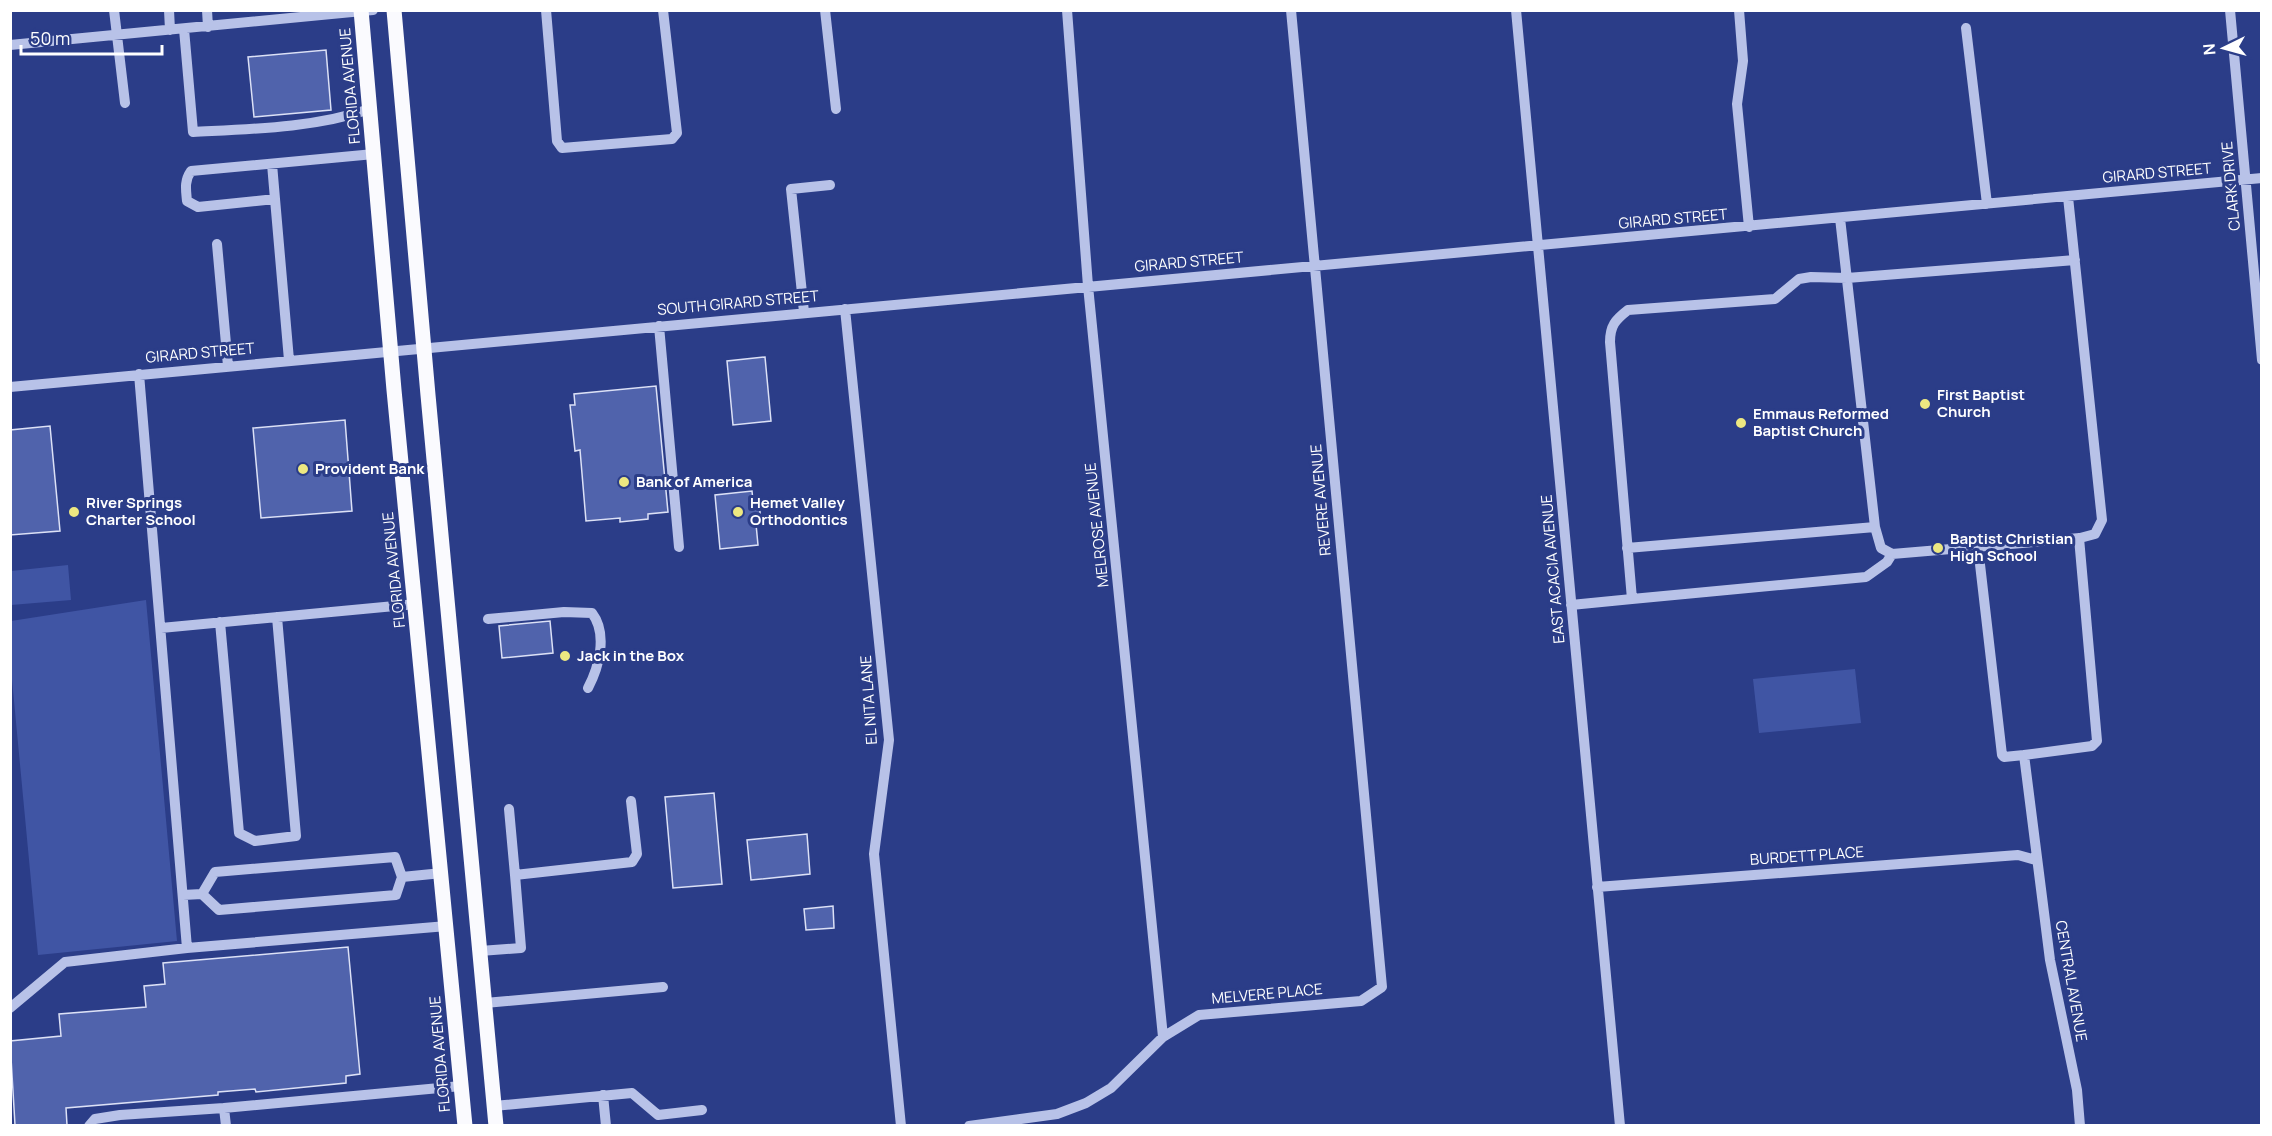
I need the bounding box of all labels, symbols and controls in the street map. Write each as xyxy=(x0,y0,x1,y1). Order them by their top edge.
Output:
scale bar xyxy=(21,18,162,56)
north arrow xyxy=(2194,18,2254,78)
text: 50 m xyxy=(30,26,70,50)
street label: FLORIDA AVENUE xyxy=(334,27,365,145)
text: N xyxy=(2198,43,2221,56)
street label: CLARK DRIVE xyxy=(2216,141,2245,232)
street label: GIRARD STREET xyxy=(2102,157,2212,188)
street label: GIRARD STREET xyxy=(1618,203,1728,234)
street label: GIRARD STREET xyxy=(1134,246,1244,277)
street label: SOUTH GIRARD STREET xyxy=(656,285,820,320)
street label: GIRARD STREET xyxy=(145,337,255,368)
place label: First Baptist Church xyxy=(1937,384,2025,422)
marker: First Baptist Church xyxy=(1918,397,1932,411)
place label: Emmaus Reformed Baptist Church xyxy=(1753,403,1889,441)
marker: Emmaus Reformed Baptist Church xyxy=(1734,416,1748,430)
street label: REVERE AVENUE xyxy=(1305,443,1336,557)
place label: Provident Bank xyxy=(315,458,425,479)
marker: Provident Bank xyxy=(296,462,310,476)
street label: MELROSE AVENUE xyxy=(1080,462,1113,588)
place label: Bank of America xyxy=(636,471,752,492)
marker: Bank of America xyxy=(617,475,631,489)
place label: River Springs Charter School xyxy=(86,492,196,530)
place label: Hemet Valley Orthodontics xyxy=(750,492,848,530)
street label: EAST ACACIA AVENUE xyxy=(1536,494,1569,644)
marker: River Springs Charter School xyxy=(67,505,81,519)
marker: Hemet Valley Orthodontics xyxy=(731,505,745,519)
street label: FLORIDA AVENUE xyxy=(377,511,410,629)
place label: Baptist Christian High School xyxy=(1950,528,2073,566)
marker: Baptist Christian High School xyxy=(1931,541,1945,555)
place label: Jack in the Box xyxy=(577,645,685,666)
marker: Jack in the Box xyxy=(558,649,572,663)
street label: EL NITA LANE xyxy=(855,655,882,745)
street label: BURDETT PLACE xyxy=(1749,841,1865,870)
street label: CENTRAL AVENUE xyxy=(2050,919,2092,1043)
street label: MELVERE PLACE xyxy=(1211,978,1323,1009)
street label: FLORIDA AVENUE xyxy=(424,995,455,1113)

